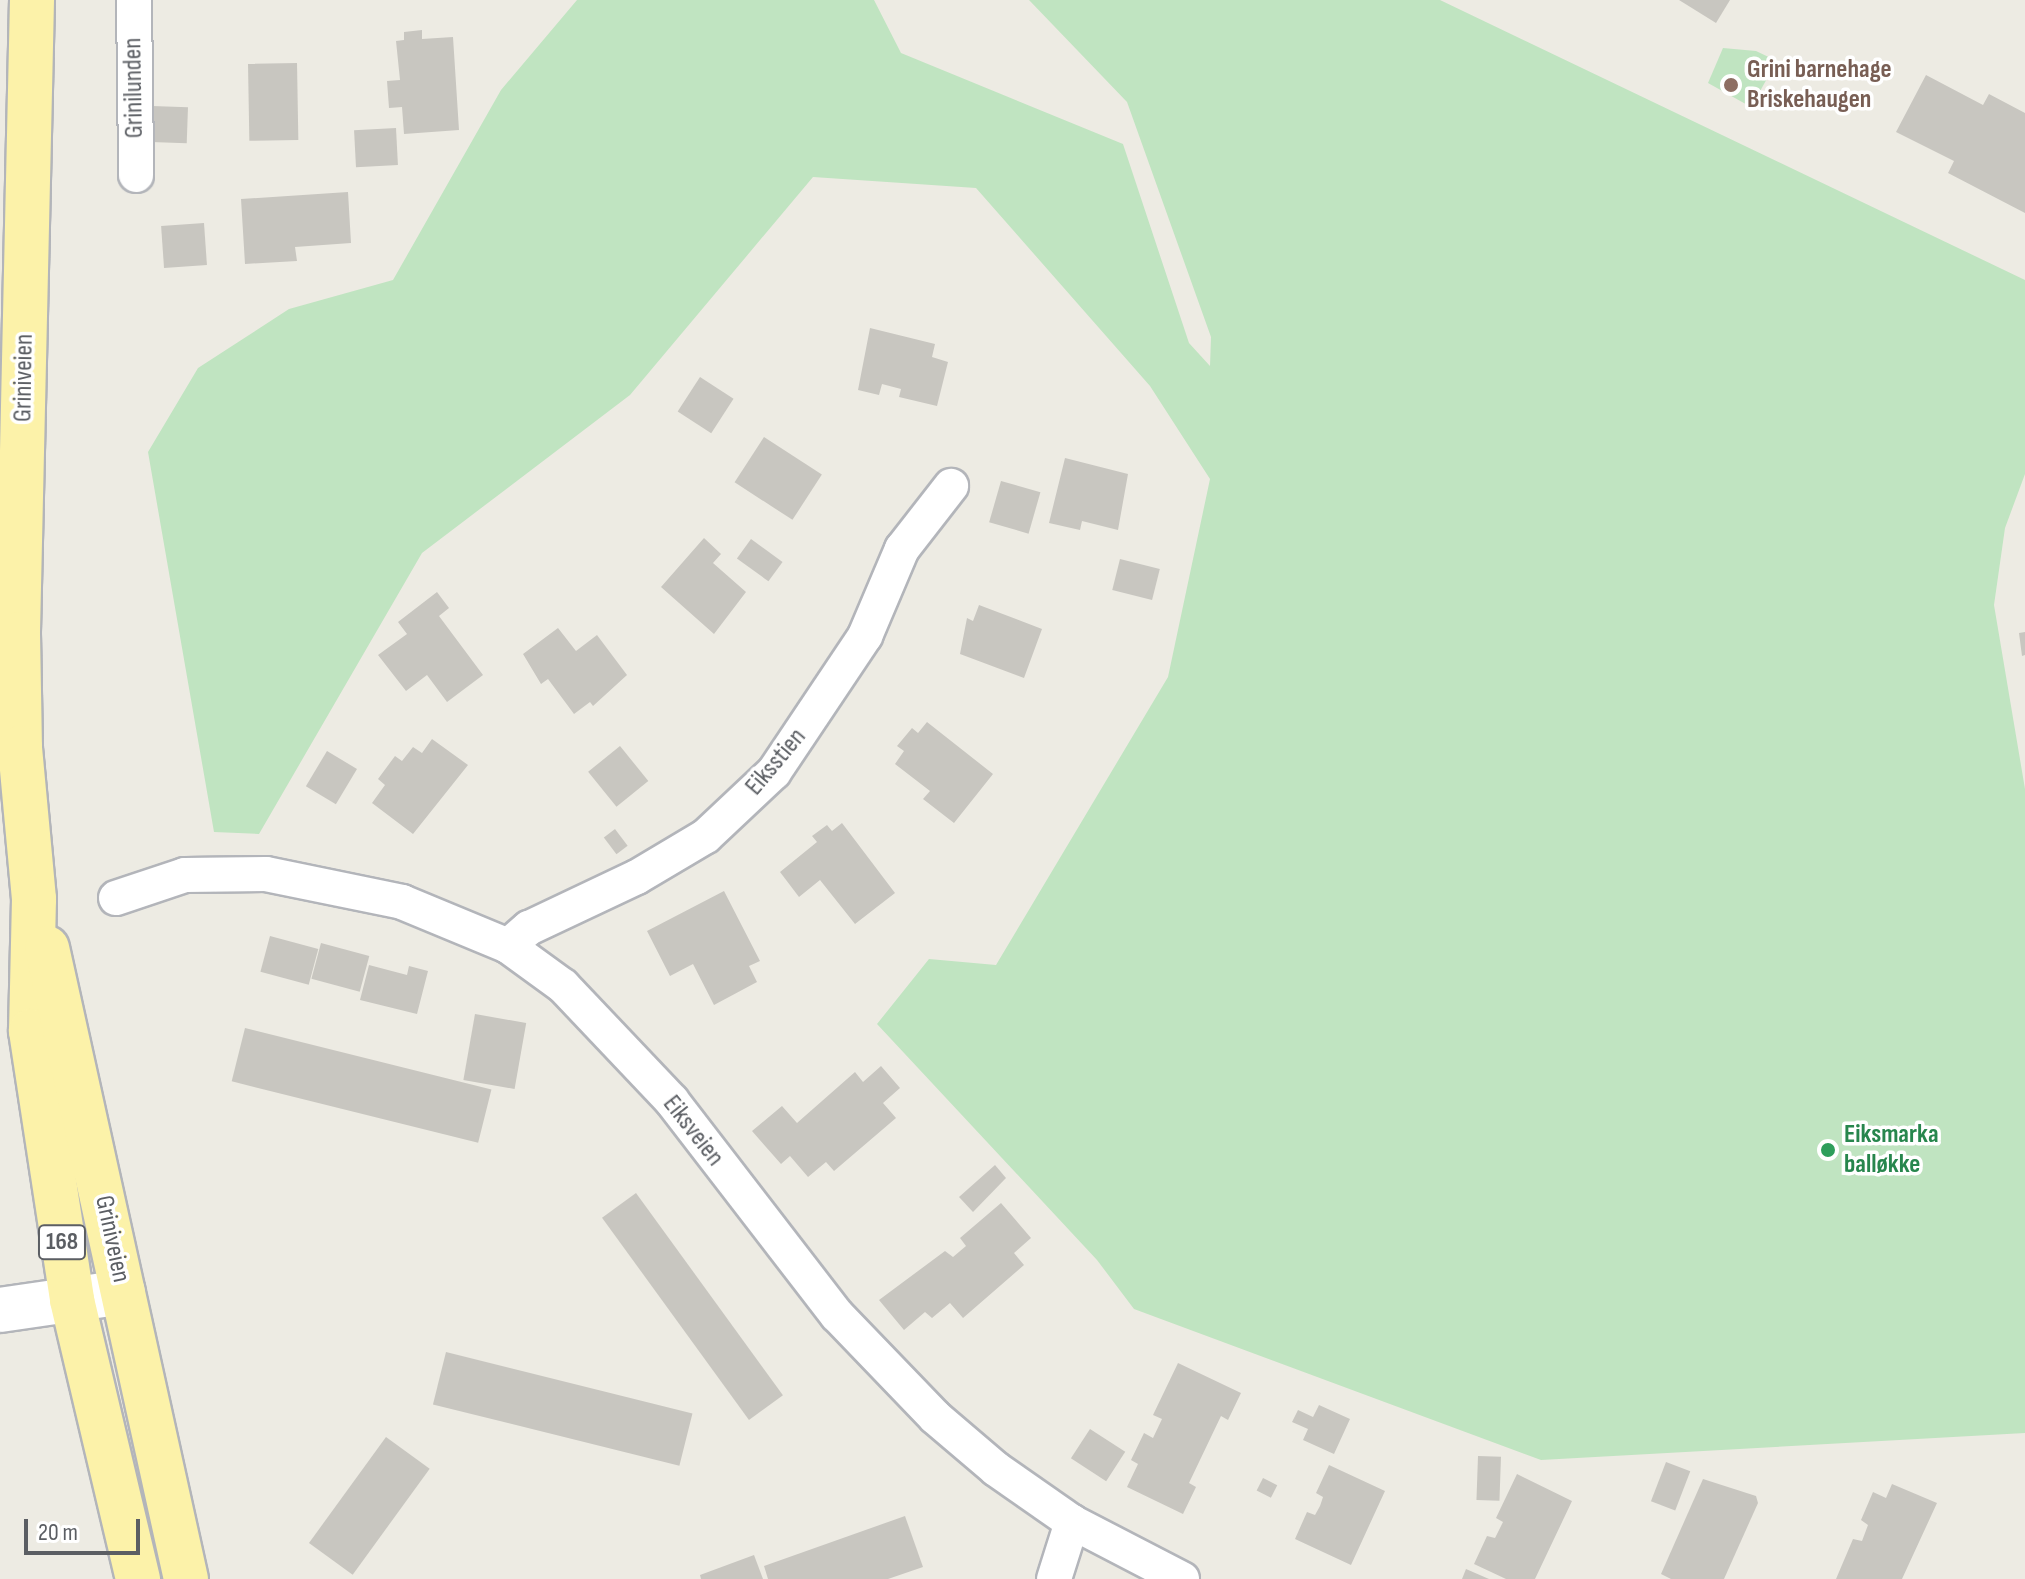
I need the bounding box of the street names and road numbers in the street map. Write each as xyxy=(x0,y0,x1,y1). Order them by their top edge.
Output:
street label: Grinilunden xyxy=(118,37,150,139)
street label: Griniveien xyxy=(8,334,40,422)
street label: Eiksstien xyxy=(739,722,813,802)
street label: Eiksveien xyxy=(656,1089,730,1173)
street label: Griniveien xyxy=(88,1193,136,1285)
road number: 168 xyxy=(36,1222,88,1262)

